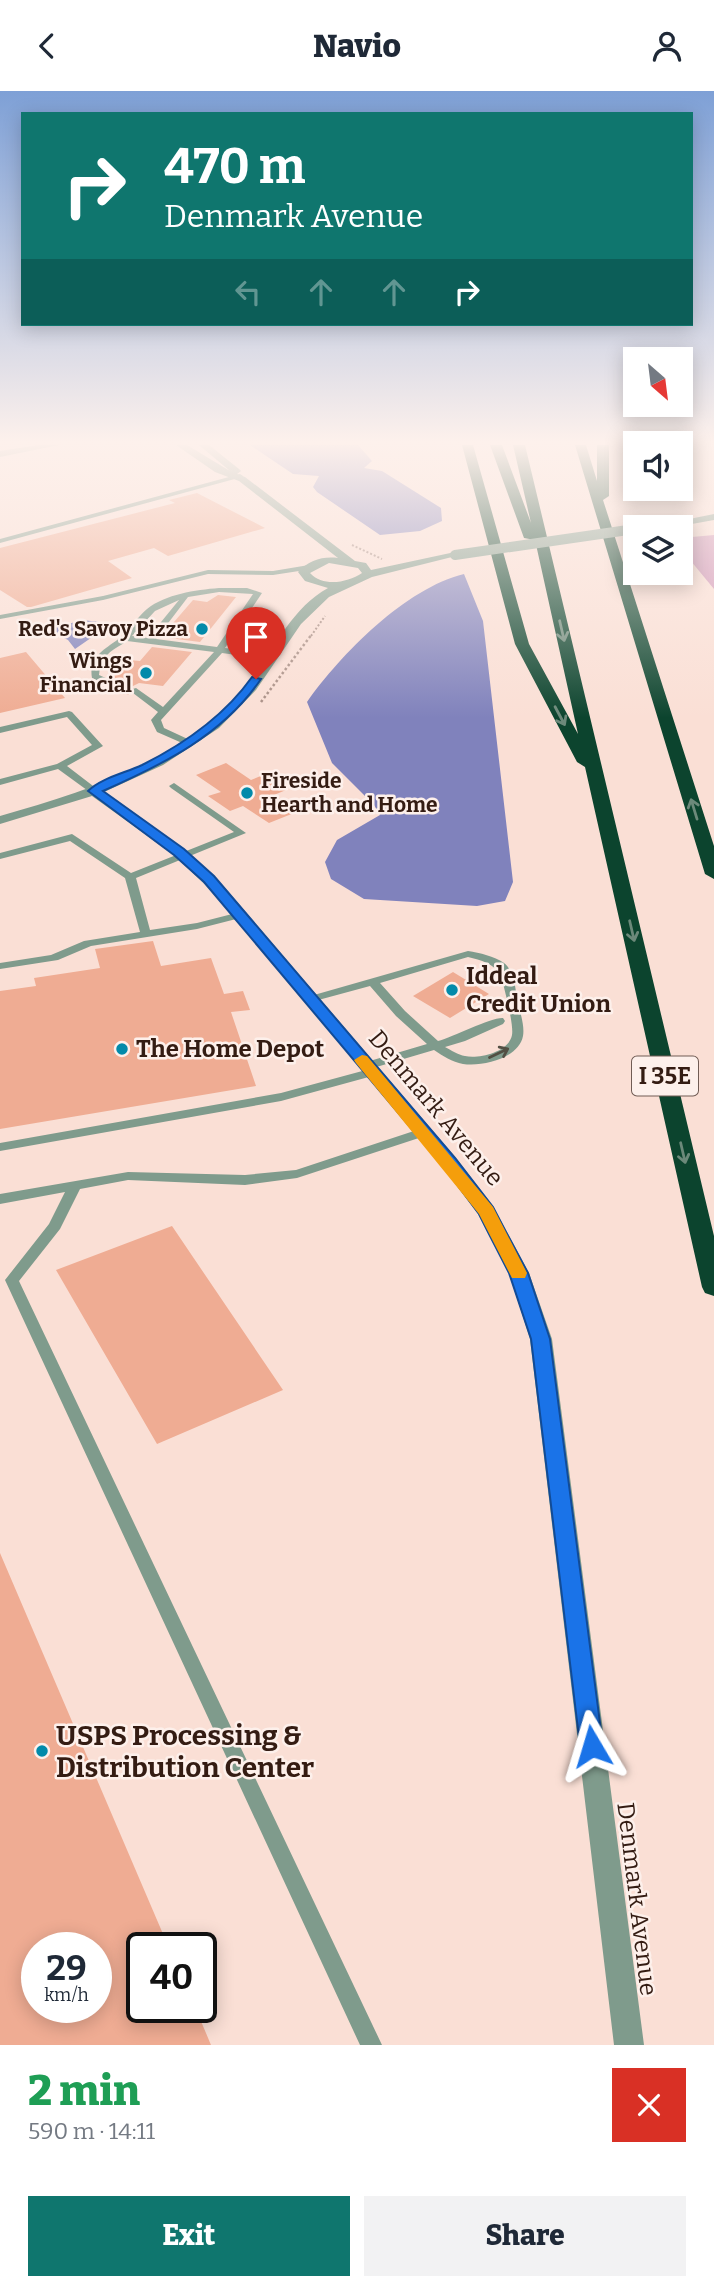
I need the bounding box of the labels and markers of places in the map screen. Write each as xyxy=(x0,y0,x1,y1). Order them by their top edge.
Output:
pin xyxy=(226,607,286,679)
place label: Red's Savoy Pizza xyxy=(18,616,188,642)
marker: Red's Savoy Pizza xyxy=(194,621,210,637)
place label: Wings Financial xyxy=(40,648,132,698)
marker: Wings Financial xyxy=(138,665,154,681)
place label: Fireside Hearth and Home xyxy=(261,768,438,818)
marker: Fireside Hearth and Home xyxy=(239,785,255,801)
place label: Iddeal Credit Union xyxy=(466,962,611,1018)
marker: Iddeal Credit Union xyxy=(444,982,460,998)
place label: The Home Depot xyxy=(136,1035,325,1063)
marker: The Home Depot xyxy=(114,1041,130,1057)
place label: USPS Processing & Distribution Center xyxy=(56,1719,314,1784)
marker: USPS Processing & Distribution Center xyxy=(34,1743,50,1759)

